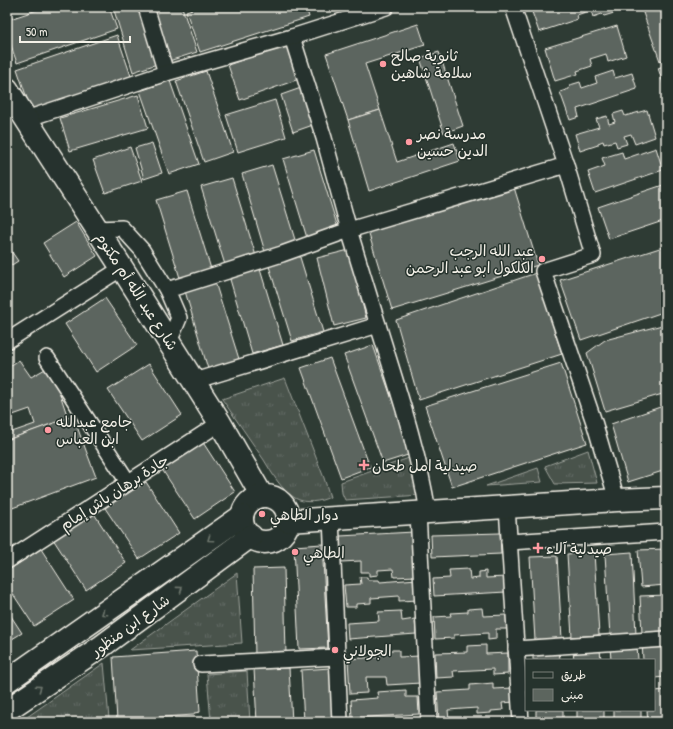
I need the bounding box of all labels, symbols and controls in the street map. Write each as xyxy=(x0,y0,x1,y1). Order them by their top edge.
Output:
scale bar xyxy=(20,18,130,44)
text: 50 m xyxy=(26,23,47,40)
place label: ثانوية صالح سلامة شاهين xyxy=(391,45,472,83)
marker: ثانوية صالح سلامة شاهين xyxy=(378,59,388,69)
place label: مدرسة نصر الدين حسين xyxy=(415,123,488,161)
marker: مدرسة نصر الدين حسين xyxy=(404,137,414,147)
street label: شارع عبد اللّه أم مكتوم xyxy=(89,228,183,355)
place label: عبد الله الرجب الكلكول ابو عبد الرحمن xyxy=(406,240,534,278)
marker: عبد الله الرجب الكلكول ابو عبد الرحمن xyxy=(537,254,547,264)
place label: جامع عبدالله ابن العباس xyxy=(56,411,132,449)
marker: جامع عبدالله ابن العباس xyxy=(43,425,53,435)
street label: جادة برهان باش إمام xyxy=(55,449,173,536)
place label: صيدلية امل طحان xyxy=(372,455,477,476)
marker: صيدلية امل طحان xyxy=(359,460,369,470)
place label: دوار الطاهي xyxy=(270,504,339,528)
marker: دوار الطاهي xyxy=(257,509,267,519)
one-way arrow xyxy=(208,534,215,541)
place label: صيدلية آلاء xyxy=(546,538,612,559)
place label: الطاهي xyxy=(303,542,345,566)
marker: صيدلية آلاء xyxy=(533,543,543,553)
marker: الطاهي xyxy=(290,547,300,557)
one-way arrow xyxy=(175,587,182,594)
street label: شارع ابن منظور xyxy=(85,589,174,661)
one-way arrow xyxy=(101,608,108,616)
place label: الجولاني xyxy=(343,640,392,664)
marker: الجولاني xyxy=(330,645,340,655)
legend xyxy=(525,659,655,711)
text: طريق xyxy=(561,666,586,683)
one-way arrow xyxy=(35,686,42,693)
text: مبنى xyxy=(561,686,584,703)

